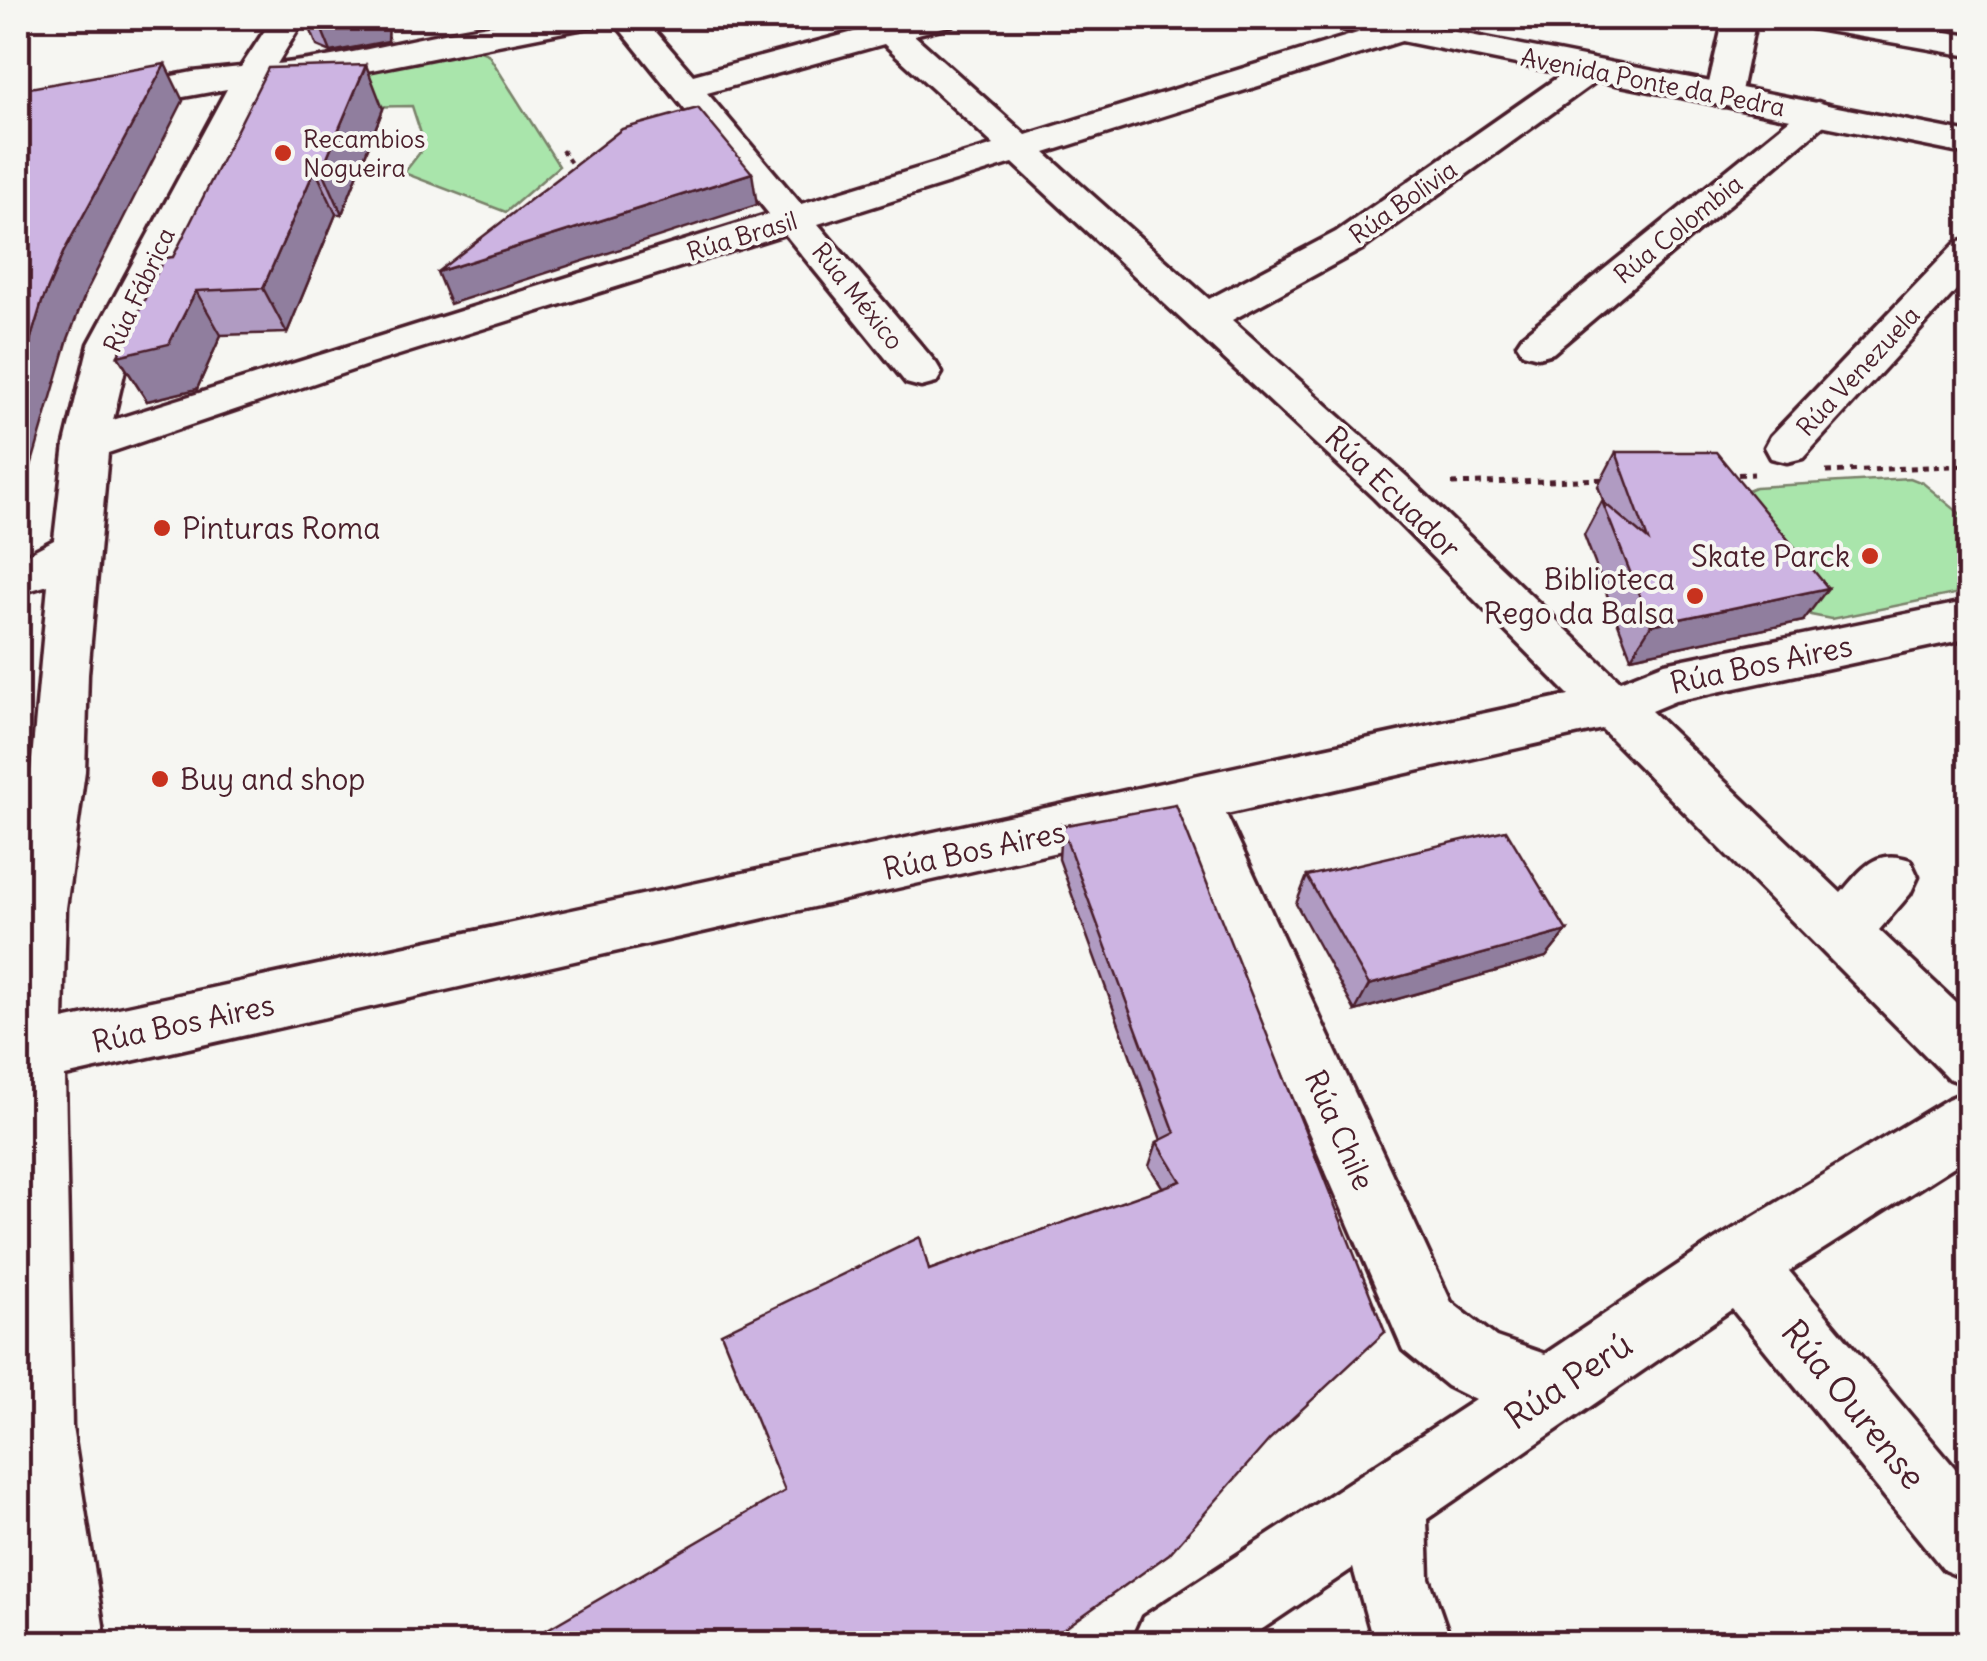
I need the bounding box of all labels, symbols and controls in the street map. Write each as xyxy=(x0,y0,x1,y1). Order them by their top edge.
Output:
street label: Avenida Ponte da Pedra xyxy=(1518,41,1788,123)
place label: Recambios Nogueira xyxy=(303,123,425,184)
marker: Recambios Nogueira xyxy=(272,142,294,164)
street label: Rúa Bolivia xyxy=(1343,153,1463,251)
street label: Rúa Colombia xyxy=(1607,167,1749,291)
street label: Rúa Brasil xyxy=(683,204,801,268)
street label: Rúa Fábrica xyxy=(96,222,182,358)
street label: Rúa México xyxy=(805,236,911,356)
street label: Rúa Venezuela xyxy=(1790,299,1926,443)
street label: Rúa Ecuador xyxy=(1317,418,1469,566)
place label: Pinturas Roma xyxy=(182,509,380,547)
marker: Pinturas Roma xyxy=(151,517,173,539)
place label: Skate Parck xyxy=(1691,537,1850,575)
marker: Skate Parck xyxy=(1859,545,1881,567)
place label: Biblioteca Rego da Balsa xyxy=(1483,560,1675,632)
marker: Biblioteca Rego da Balsa xyxy=(1684,585,1706,607)
street label: Rúa Bos Aires xyxy=(1667,626,1855,702)
place label: Buy and shop xyxy=(180,760,365,798)
marker: Buy and shop xyxy=(149,768,171,790)
street label: Rúa Bos Aires xyxy=(880,812,1068,888)
street label: Rúa Bos Aires xyxy=(89,985,277,1061)
street label: Rúa Chile xyxy=(1297,1064,1383,1196)
street label: Rúa Ourense xyxy=(1772,1310,1936,1498)
street label: Rúa Perú xyxy=(1496,1322,1640,1438)

